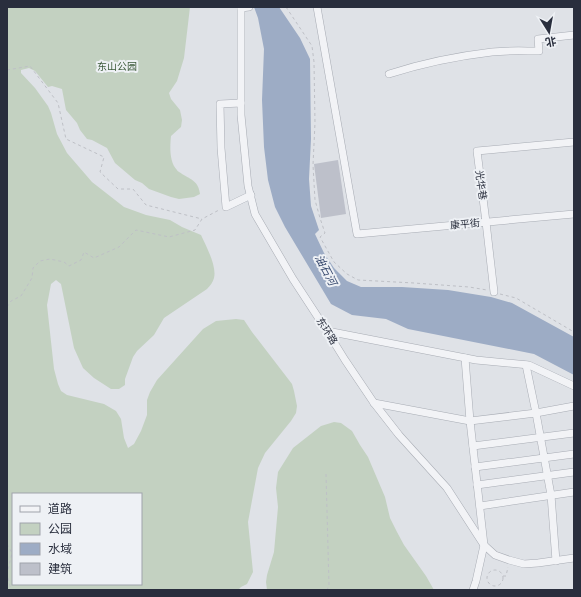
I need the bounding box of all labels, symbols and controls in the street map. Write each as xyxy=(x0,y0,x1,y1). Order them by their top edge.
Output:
north arrow xyxy=(529,12,569,52)
text: 北 xyxy=(544,34,558,50)
park label: 东山公园 xyxy=(97,60,137,73)
street label: 光华巷 xyxy=(472,169,490,201)
street label: 康平街 xyxy=(449,216,481,232)
water label: 油石河 xyxy=(312,252,341,290)
street label: 东环路 xyxy=(314,315,340,347)
legend xyxy=(12,493,142,585)
text: 道路 xyxy=(48,501,72,516)
text: 公园 xyxy=(48,521,72,536)
text: 水域 xyxy=(48,541,72,556)
text: 建筑 xyxy=(48,561,72,576)

